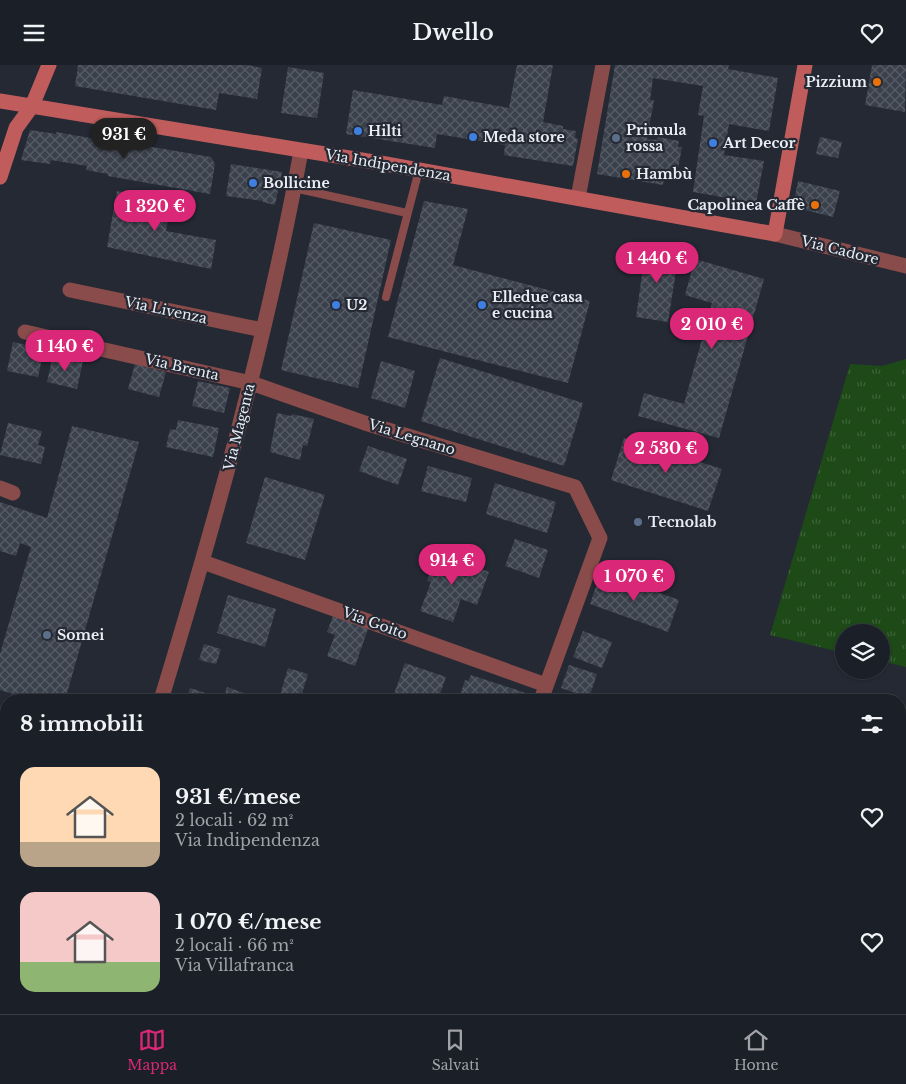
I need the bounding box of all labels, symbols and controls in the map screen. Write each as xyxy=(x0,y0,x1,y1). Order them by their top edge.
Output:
icon: menu xyxy=(20,19,48,47)
text: Dwello xyxy=(412,19,494,46)
icon: heart xyxy=(858,19,886,47)
place label: Pizzium xyxy=(806,73,868,91)
marker: Pizzium xyxy=(871,76,883,88)
pin: 931 € xyxy=(89,117,159,160)
place label: Primula rossa xyxy=(626,121,686,155)
place label: Hilti xyxy=(368,122,402,140)
text: 931 € xyxy=(102,124,146,144)
marker: Hilti xyxy=(352,125,364,137)
place label: Meda store xyxy=(483,128,565,146)
marker: Meda store xyxy=(467,131,479,143)
marker: Primula rossa xyxy=(610,132,622,144)
place label: Art Decor xyxy=(722,134,796,152)
marker: Art Decor xyxy=(707,137,719,149)
street label: Via Indipendenza xyxy=(323,145,452,185)
place label: Hambù xyxy=(636,165,692,183)
marker: Hambù xyxy=(620,168,632,180)
place label: Bollicine xyxy=(263,174,330,192)
marker: Bollicine xyxy=(247,177,259,189)
pin: 1 320 € xyxy=(109,189,201,232)
text: 1 320 € xyxy=(125,196,185,216)
place label: Capolinea Caffè xyxy=(688,196,805,214)
marker: Capolinea Caffè xyxy=(809,199,821,211)
street label: Via Cadore xyxy=(798,231,881,268)
pin: 1 440 € xyxy=(611,241,703,284)
text: 1 440 € xyxy=(626,248,688,268)
place label: Elledue casa e cucina xyxy=(492,288,583,322)
street label: Via Livenza xyxy=(122,292,209,328)
place label: U2 xyxy=(346,296,367,314)
marker: U2 xyxy=(330,299,342,311)
marker: Elledue casa e cucina xyxy=(476,299,488,311)
pin: 2 010 € xyxy=(666,307,758,350)
text: 2 010 € xyxy=(681,314,743,334)
pin: 1 140 € xyxy=(19,329,111,372)
text: 1 140 € xyxy=(36,336,94,356)
street label: Via Brenta xyxy=(142,350,221,384)
street label: Via Magenta xyxy=(219,381,259,473)
street label: Via Legnano xyxy=(365,415,458,459)
pin: 2 530 € xyxy=(620,431,712,474)
text: 2 530 € xyxy=(635,438,697,458)
place label: Tecnolab xyxy=(648,513,716,531)
marker: Tecnolab xyxy=(632,516,644,528)
pin: 914 € xyxy=(417,543,487,586)
text: 914 € xyxy=(430,550,474,570)
pin: 1 070 € xyxy=(588,559,680,602)
text: 1 070 € xyxy=(604,566,664,586)
street label: Via Goito xyxy=(339,603,410,643)
map controls xyxy=(835,624,890,679)
button: layers xyxy=(835,624,890,679)
place label: Somei xyxy=(57,626,104,644)
marker: Somei xyxy=(41,629,53,641)
icon: filters xyxy=(858,710,886,738)
text: 8 immobili xyxy=(20,711,144,737)
text: 931 €/mese xyxy=(175,784,301,810)
icon: home xyxy=(60,787,120,847)
icon: heart xyxy=(858,803,886,831)
text: 2 locali · 62 m² xyxy=(175,810,293,830)
text: Via Indipendenza xyxy=(175,830,320,850)
text: 1 070 €/mese xyxy=(175,909,321,935)
icon: home xyxy=(60,912,120,972)
icon: heart xyxy=(858,928,886,956)
text: 2 locali · 66 m² xyxy=(175,935,294,955)
text: Via Villafranca xyxy=(175,955,294,975)
tab: Mappa xyxy=(127,1026,177,1074)
tab: Salvati xyxy=(432,1026,479,1074)
tab: Home xyxy=(734,1026,779,1074)

